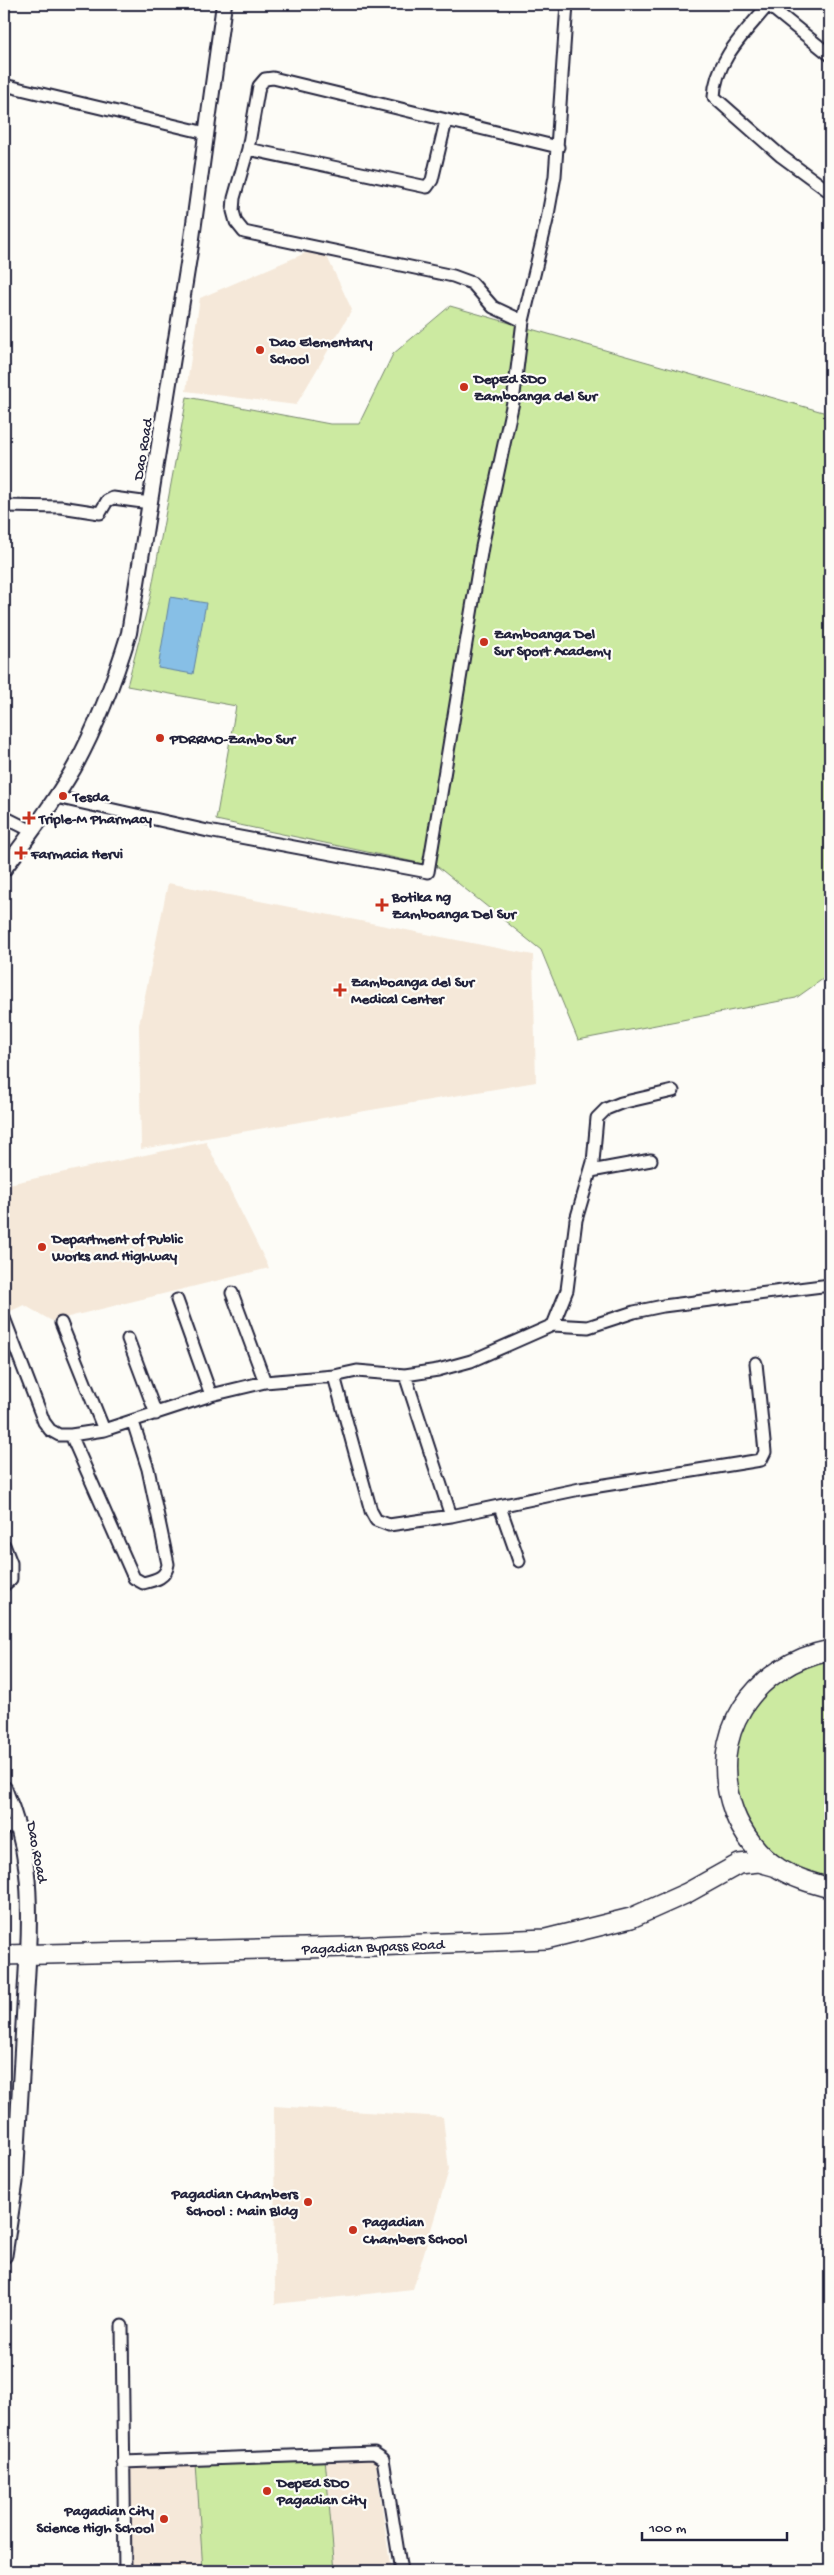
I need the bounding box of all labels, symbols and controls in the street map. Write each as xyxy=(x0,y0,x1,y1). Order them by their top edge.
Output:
place label: Dao Elementary School xyxy=(268,334,373,369)
marker: Dao Elementary School xyxy=(254,344,266,356)
place label: DepEd SDO Zamboanga del Sur xyxy=(472,371,599,406)
marker: DepEd SDO Zamboanga del Sur xyxy=(458,381,470,393)
street label: Dao Road xyxy=(130,416,158,482)
place label: Zamboanga Del Sur Sport Academy xyxy=(494,626,611,661)
marker: Zamboanga Del Sur Sport Academy xyxy=(478,636,490,648)
place label: PDRRMO-Zambo Sur xyxy=(169,731,297,749)
marker: PDRRMO-Zambo Sur xyxy=(154,732,166,744)
place label: Tesda xyxy=(72,789,110,807)
marker: Tesda xyxy=(57,790,69,802)
place label: Triple-M Pharmacy xyxy=(38,811,152,829)
marker: Triple-M Pharmacy xyxy=(23,812,35,824)
place label: Farmacia Hervi xyxy=(30,846,123,864)
marker: Farmacia Hervi xyxy=(15,847,27,859)
place label: Botika ng Zamboanga Del Sur xyxy=(391,889,518,924)
marker: Botika ng Zamboanga Del Sur xyxy=(376,899,388,911)
place label: Zamboanga del Sur Medical Center xyxy=(351,974,476,1009)
marker: Zamboanga del Sur Medical Center xyxy=(333,983,347,997)
place label: Department of Public Works and Highway xyxy=(50,1231,184,1266)
marker: Department of Public Works and Highway xyxy=(36,1241,48,1253)
street label: Dao Road xyxy=(21,1819,51,1886)
street label: Pagadian Bypass Road xyxy=(300,1936,446,1960)
place label: Pagadian Chambers School : Main Bldg xyxy=(171,2186,299,2221)
marker: Pagadian Chambers School : Main Bldg xyxy=(302,2196,314,2208)
place label: Pagadian Chambers School xyxy=(362,2214,468,2249)
marker: Pagadian Chambers School xyxy=(347,2224,359,2236)
place label: DepEd SDO Pagadian City xyxy=(275,2475,367,2510)
marker: DepEd SDO Pagadian City xyxy=(261,2485,273,2497)
place label: Pagadian City Science High School xyxy=(36,2503,155,2538)
scale bar xyxy=(642,2510,786,2542)
marker: Pagadian City Science High School xyxy=(158,2513,170,2525)
text: 100 m xyxy=(648,2520,687,2538)

